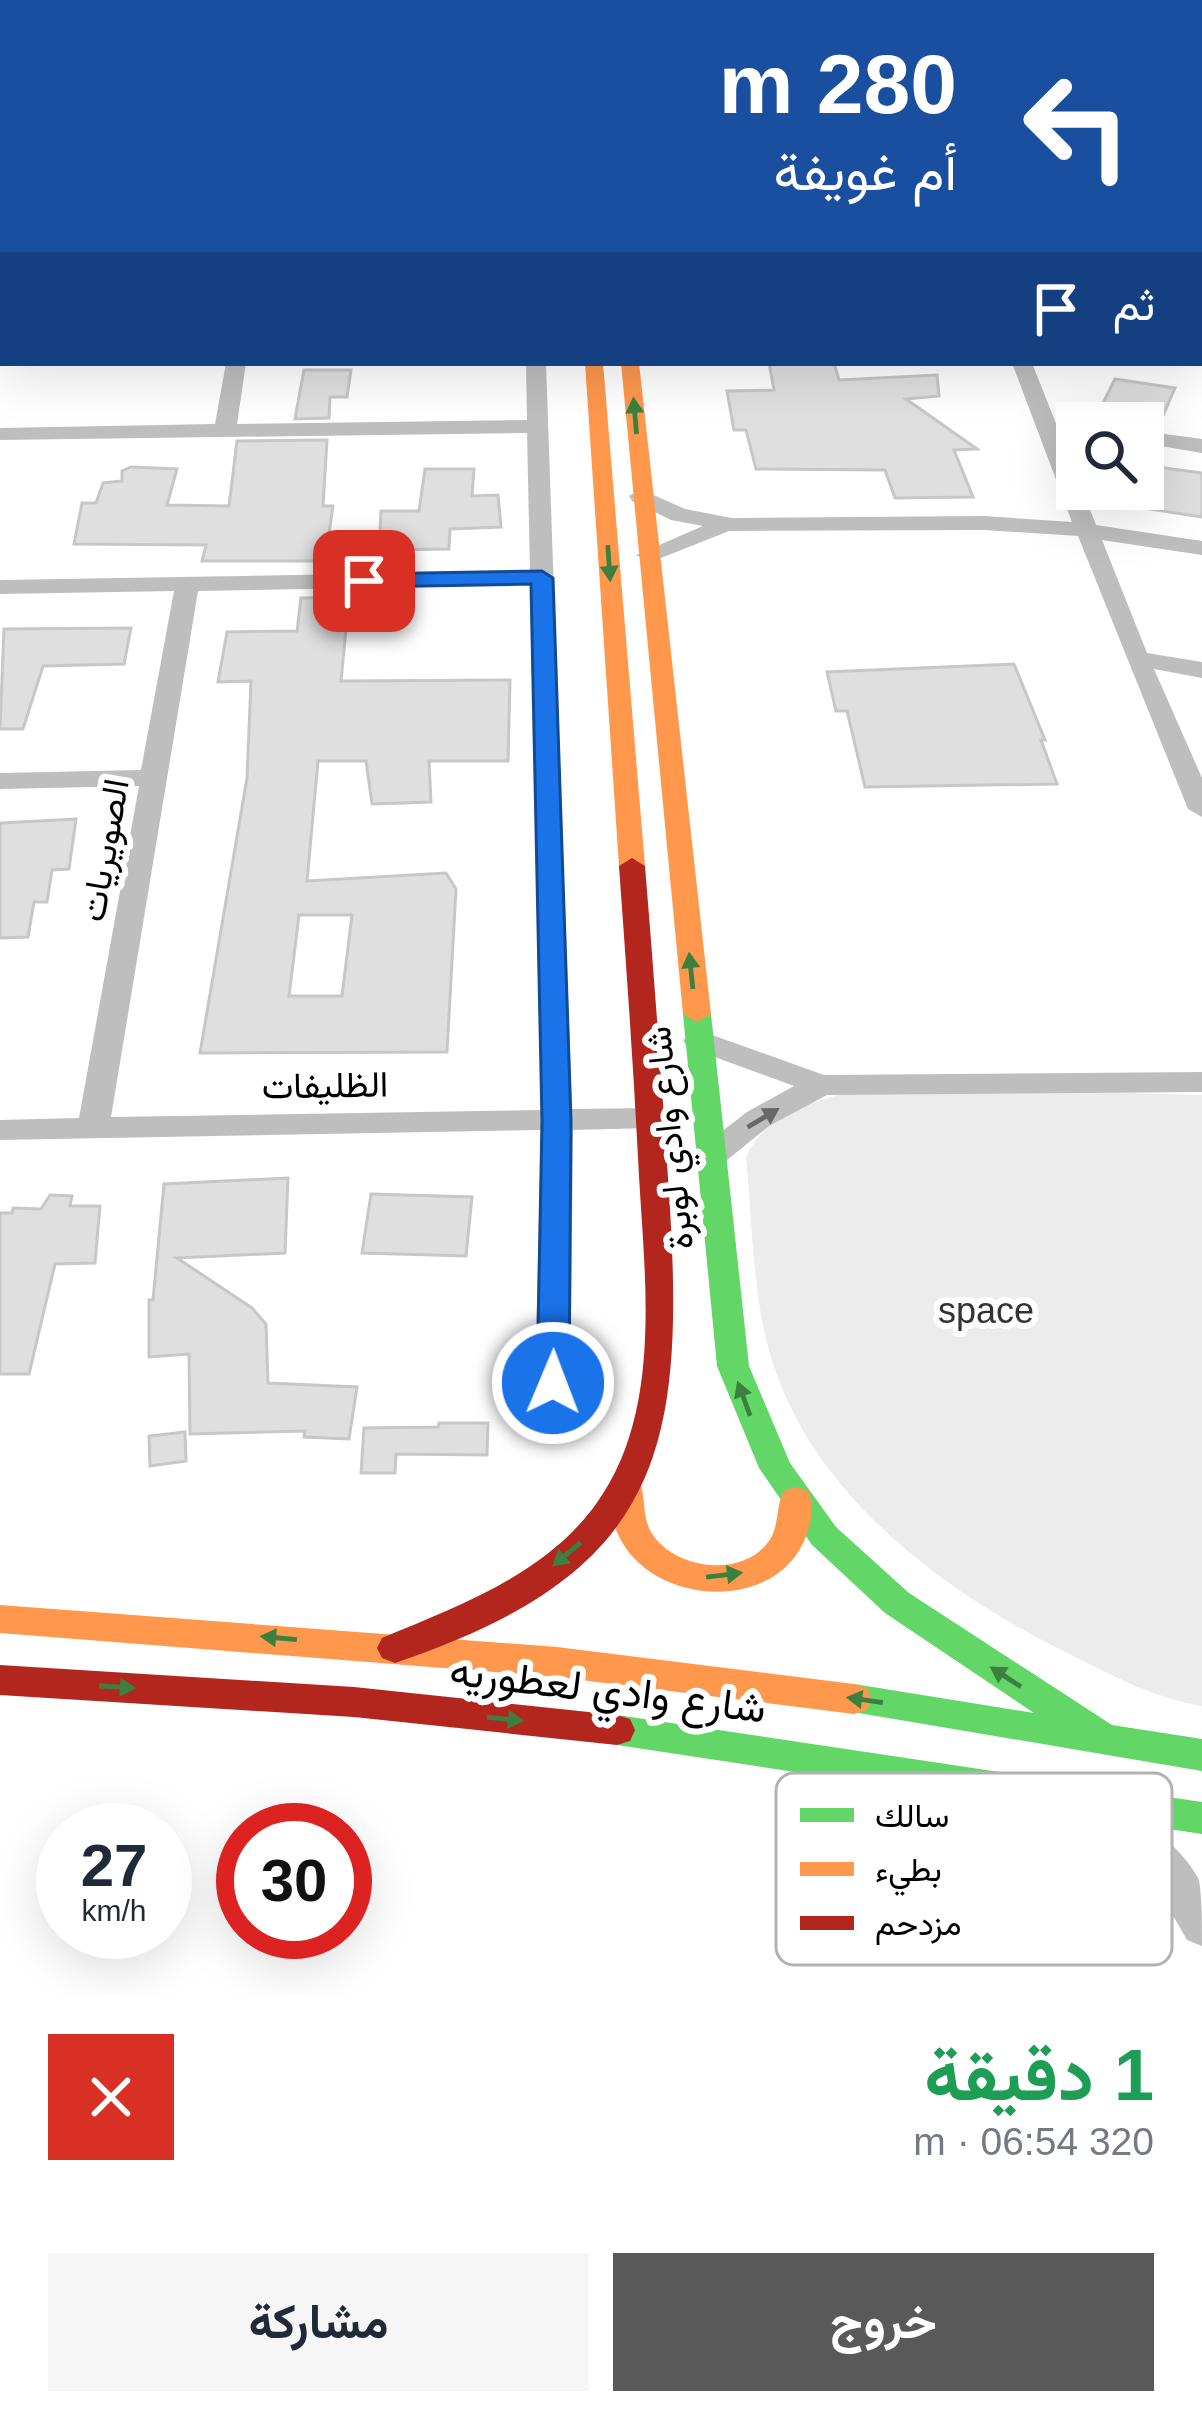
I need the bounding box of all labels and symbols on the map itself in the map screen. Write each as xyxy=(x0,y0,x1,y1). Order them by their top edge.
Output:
one-way arrow xyxy=(625,397,644,434)
pin xyxy=(313,530,415,632)
one-way arrow xyxy=(600,545,619,582)
street label: الصويريات xyxy=(71,775,139,925)
one-way arrow xyxy=(681,952,700,989)
street label: شارع وادي لوبرة xyxy=(637,1023,710,1252)
street label: الظليفات xyxy=(261,1063,389,1107)
one-way arrow xyxy=(746,1108,780,1129)
park label: space xyxy=(938,1290,1034,1331)
position arrow xyxy=(490,1320,616,1446)
one-way arrow xyxy=(734,1381,752,1417)
one-way arrow xyxy=(552,1540,582,1566)
one-way arrow xyxy=(706,1565,744,1584)
one-way arrow xyxy=(260,1628,297,1647)
street label: شارع وادي لعطوريه xyxy=(446,1646,769,1743)
one-way arrow xyxy=(990,1667,1023,1689)
one-way arrow xyxy=(99,1678,137,1697)
one-way arrow xyxy=(846,1691,883,1710)
one-way arrow xyxy=(487,1710,524,1729)
legend xyxy=(776,1773,1172,1965)
text: سالك xyxy=(875,1797,949,1834)
speed limit sign: 30 xyxy=(216,1803,372,1959)
text: بطيء xyxy=(875,1851,942,1896)
text: مزدحم xyxy=(875,1905,962,1945)

